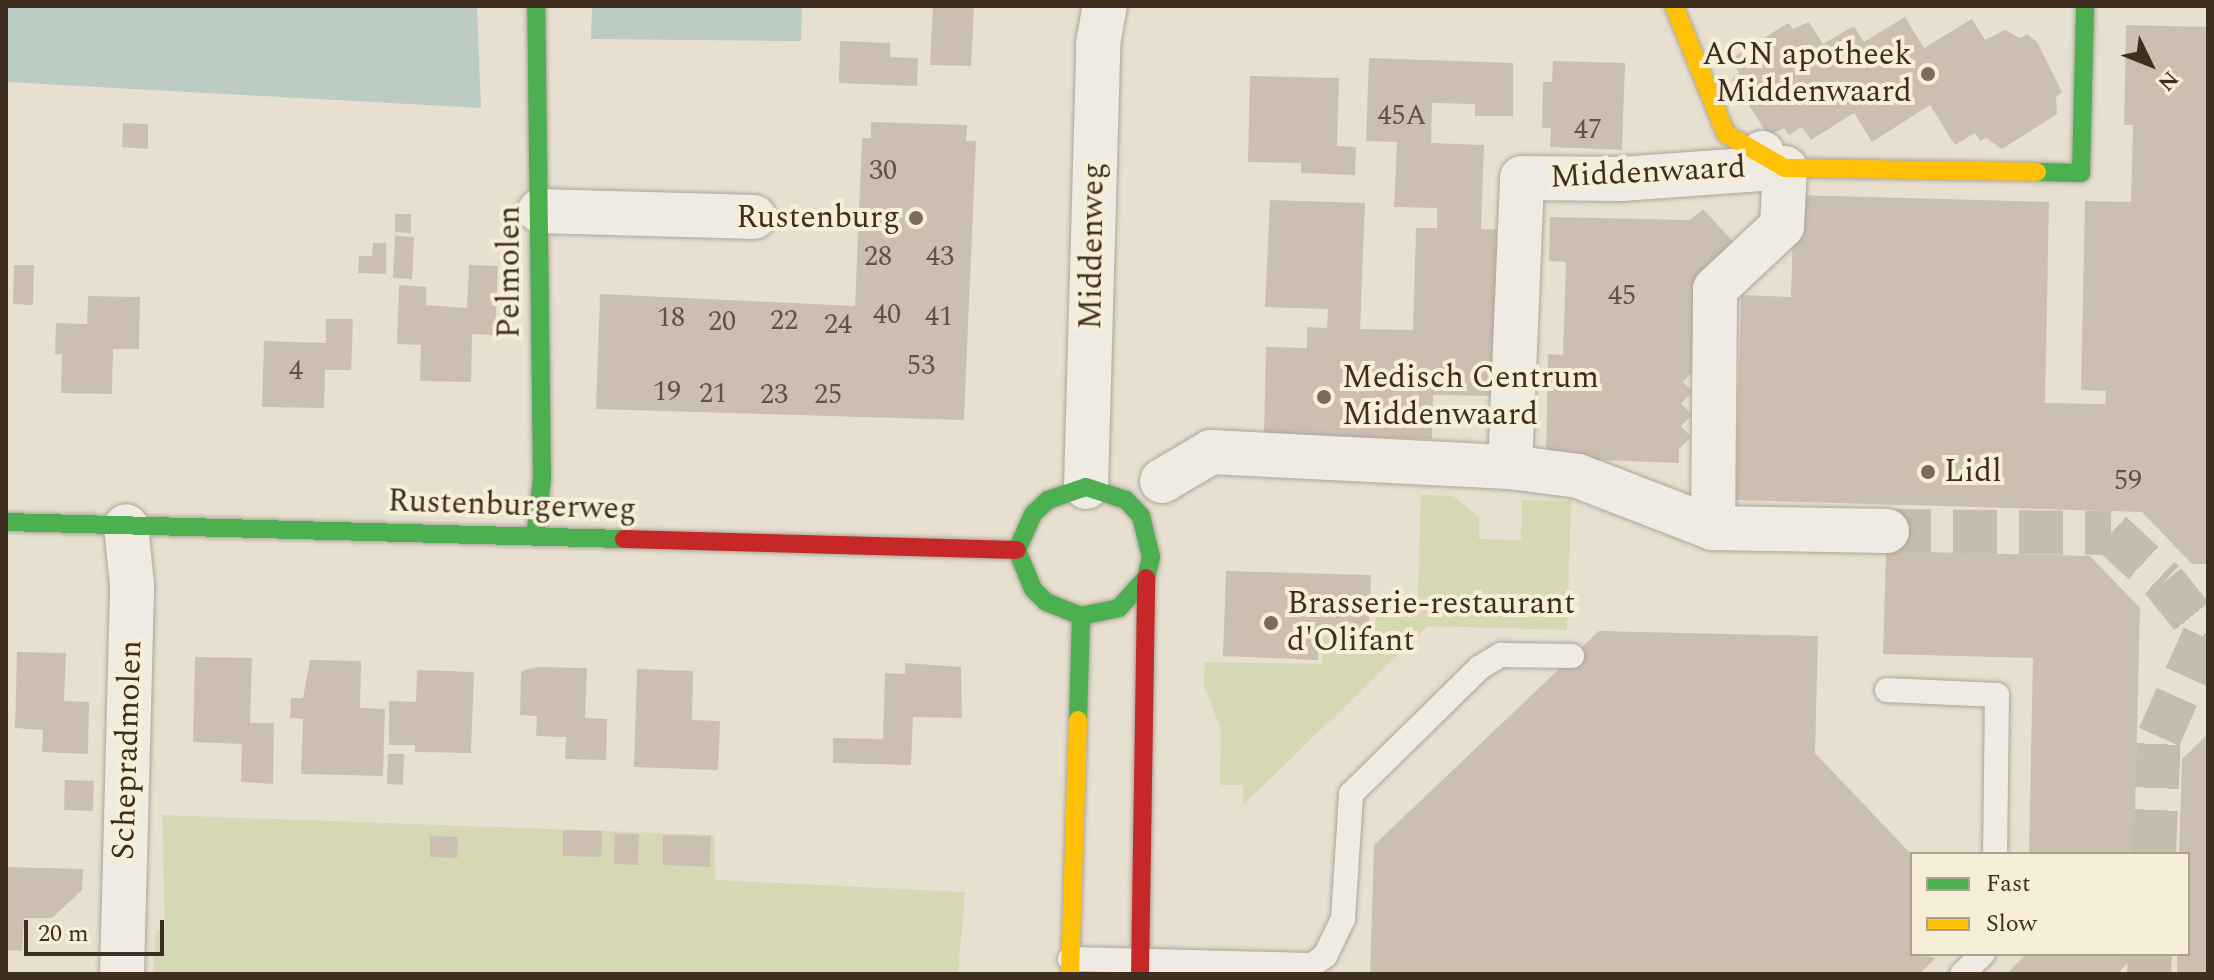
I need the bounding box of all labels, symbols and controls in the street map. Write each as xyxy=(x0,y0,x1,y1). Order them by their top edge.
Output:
north arrow xyxy=(2110,24,2190,104)
place label: ACN apotheek Middenwaard xyxy=(1702,37,1912,112)
text: N xyxy=(2150,63,2186,99)
marker: ACN apotheek Middenwaard xyxy=(1919,65,1937,83)
house number: 45A xyxy=(1378,99,1426,133)
house number: 47 xyxy=(1574,113,1602,147)
street label: Middenwaard xyxy=(1549,149,1747,197)
house number: 30 xyxy=(869,154,897,188)
street label: Middenweg xyxy=(1072,162,1114,330)
place label: Rustenburg xyxy=(736,199,900,237)
street label: Pelmolen xyxy=(491,206,529,338)
marker: Rustenburg xyxy=(907,209,925,227)
house number: 28 xyxy=(864,240,892,274)
house number: 43 xyxy=(926,240,954,274)
house number: 45 xyxy=(1608,279,1636,313)
house number: 40 xyxy=(873,298,901,332)
house number: 41 xyxy=(925,300,953,334)
house number: 18 xyxy=(657,301,685,335)
house number: 22 xyxy=(770,304,798,338)
house number: 20 xyxy=(708,305,736,339)
house number: 24 xyxy=(824,308,852,342)
house number: 53 xyxy=(907,349,935,383)
house number: 4 xyxy=(289,354,303,388)
place label: Medisch Centrum Middenwaard xyxy=(1342,360,1599,435)
house number: 19 xyxy=(653,375,681,409)
house number: 21 xyxy=(699,377,727,411)
house number: 23 xyxy=(760,378,788,412)
house number: 25 xyxy=(814,378,842,412)
marker: Medisch Centrum Middenwaard xyxy=(1313,386,1335,408)
place label: Lidl xyxy=(1944,453,2002,491)
marker: Lidl xyxy=(1919,463,1937,481)
house number: 59 xyxy=(2114,464,2142,498)
street label: Rustenburgerweg xyxy=(387,482,637,530)
place label: Brasserie-restaurant d'Olifant xyxy=(1287,586,1575,661)
marker: Brasserie-restaurant d'Olifant xyxy=(1262,614,1280,632)
street label: Schepradmolen xyxy=(105,639,151,861)
legend xyxy=(1910,852,2190,956)
text: Fast xyxy=(1986,866,2031,902)
scale bar xyxy=(28,904,168,954)
text: Slow xyxy=(1986,906,2037,942)
text: 20 m xyxy=(38,916,89,952)

